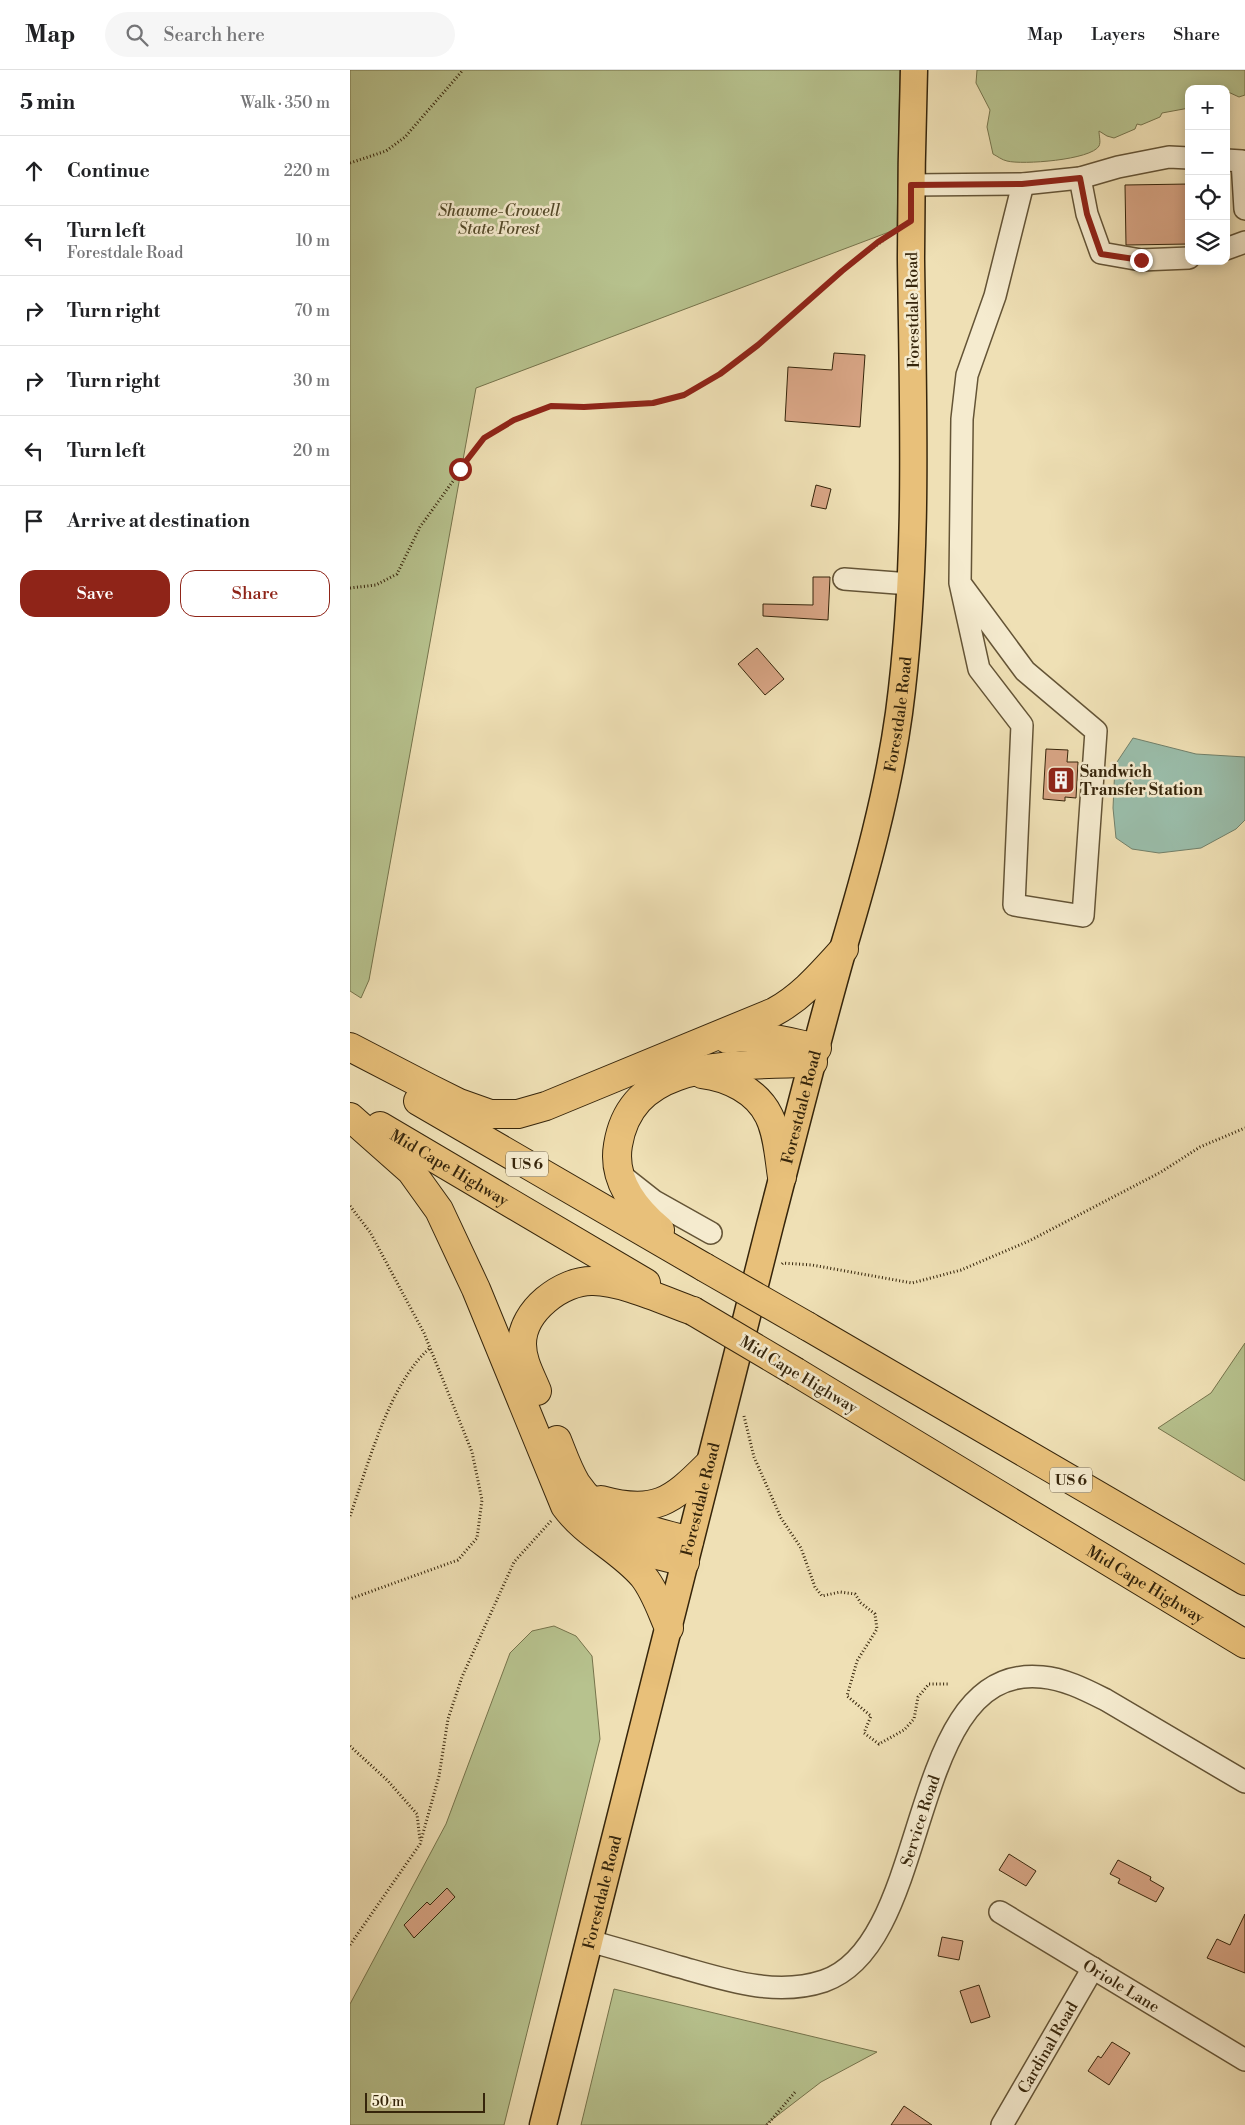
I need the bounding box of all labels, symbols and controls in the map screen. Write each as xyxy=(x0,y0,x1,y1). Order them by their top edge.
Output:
search box xyxy=(105,12,455,57)
text: Map xyxy=(25,20,75,50)
icon: search xyxy=(123,21,151,49)
text: Search here xyxy=(163,23,265,47)
text: Map xyxy=(1028,23,1063,46)
text: Layers xyxy=(1091,23,1145,46)
text: Share xyxy=(1173,23,1220,46)
map controls xyxy=(1185,85,1230,265)
button: + xyxy=(1185,85,1230,130)
text: 5 min xyxy=(20,90,75,116)
text: Walk · 350 m xyxy=(241,93,330,113)
button: − xyxy=(1185,130,1230,175)
icon: ahead xyxy=(20,157,48,185)
text: Continue xyxy=(67,159,150,183)
text: 220 m xyxy=(284,161,330,181)
button: locate xyxy=(1185,175,1230,220)
park label: Shawme-Crowell State Forest xyxy=(438,201,561,239)
text: Turn left xyxy=(67,219,146,243)
button: layers xyxy=(1185,220,1230,265)
icon: left xyxy=(20,227,48,255)
text: 10 m xyxy=(296,231,330,251)
text: Forestdale Road xyxy=(67,243,183,263)
route end xyxy=(1130,249,1153,272)
street label: Forestdale Road xyxy=(902,252,924,368)
icon: right xyxy=(20,297,48,325)
text: Turn right xyxy=(67,299,160,323)
text: 70 m xyxy=(294,301,330,321)
icon: right xyxy=(20,367,48,395)
text: Turn right xyxy=(67,369,160,393)
text: 30 m xyxy=(293,371,330,391)
icon: left xyxy=(20,437,48,465)
text: Turn left xyxy=(67,439,146,463)
text: 20 m xyxy=(293,441,330,461)
route start xyxy=(449,458,472,481)
icon: arrive xyxy=(20,507,48,535)
text: Arrive at destination xyxy=(67,509,250,533)
button: Save xyxy=(20,570,170,617)
button: Share xyxy=(180,570,330,617)
street label: Forestdale Road xyxy=(880,656,916,774)
place label: Sandwich Transfer Station xyxy=(1080,762,1203,800)
building icon: Sandwich Transfer Station xyxy=(1046,765,1076,795)
street label: Forestdale Road xyxy=(777,1048,826,1166)
street label: Mid Cape Highway xyxy=(386,1125,512,1211)
road number: US 6 xyxy=(506,1152,548,1176)
street label: Mid Cape Highway xyxy=(736,1332,861,1418)
street label: Forestdale Road xyxy=(677,1441,725,1559)
road number: US 6 xyxy=(1050,1468,1092,1492)
street label: Mid Cape Highway xyxy=(1083,1541,1208,1628)
street label: Service Road xyxy=(896,1772,945,1869)
street label: Forestdale Road xyxy=(579,1833,626,1951)
street label: Oriole Lane xyxy=(1079,1955,1163,2017)
street label: Cardinal Road xyxy=(1013,1998,1083,2097)
scale bar xyxy=(365,2090,485,2113)
text: 50 m xyxy=(372,2093,404,2111)

